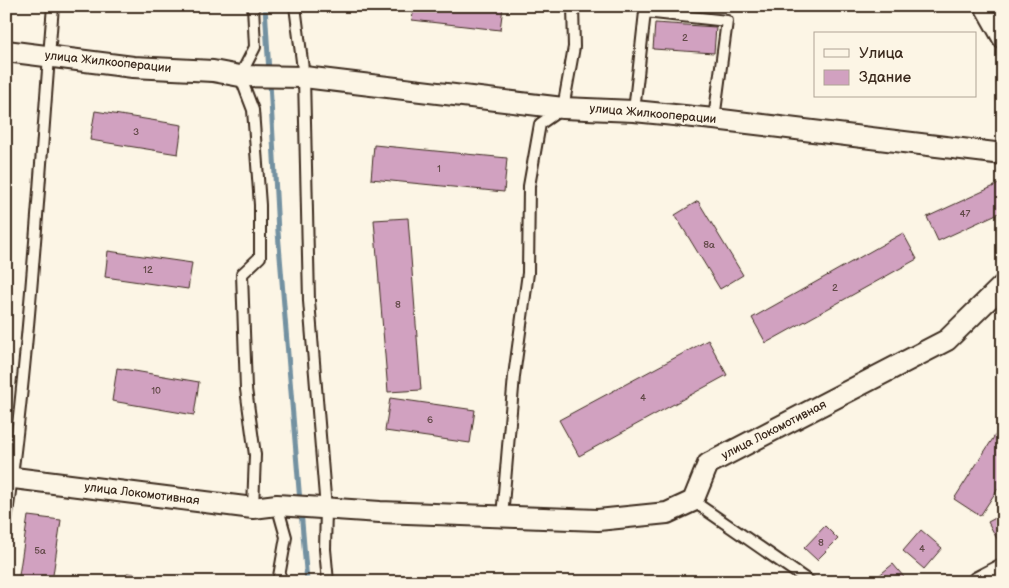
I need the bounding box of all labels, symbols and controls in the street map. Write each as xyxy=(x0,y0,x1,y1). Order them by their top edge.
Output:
house number: 2 xyxy=(682,32,688,44)
legend xyxy=(814,32,976,98)
text: Улица xyxy=(859,44,904,63)
street label: улица Жилкооперации xyxy=(44,48,172,76)
text: Здание xyxy=(859,68,911,87)
street label: улица Жилкооперации xyxy=(589,101,717,127)
house number: 3 xyxy=(133,126,139,138)
house number: 1 xyxy=(437,163,441,175)
house number: 47 xyxy=(959,208,971,220)
house number: 8а xyxy=(703,239,715,251)
house number: 12 xyxy=(143,264,153,276)
house number: 2 xyxy=(832,282,838,294)
house number: 8 xyxy=(395,299,401,311)
house number: 10 xyxy=(151,385,161,397)
house number: 4 xyxy=(640,392,646,404)
street label: улица Локомотивная xyxy=(719,397,829,463)
house number: 6 xyxy=(427,414,433,426)
street label: улица Локомотивная xyxy=(84,479,201,509)
house number: 8 xyxy=(818,537,824,549)
house number: 4 xyxy=(919,543,925,555)
house number: 5а xyxy=(34,545,46,557)

